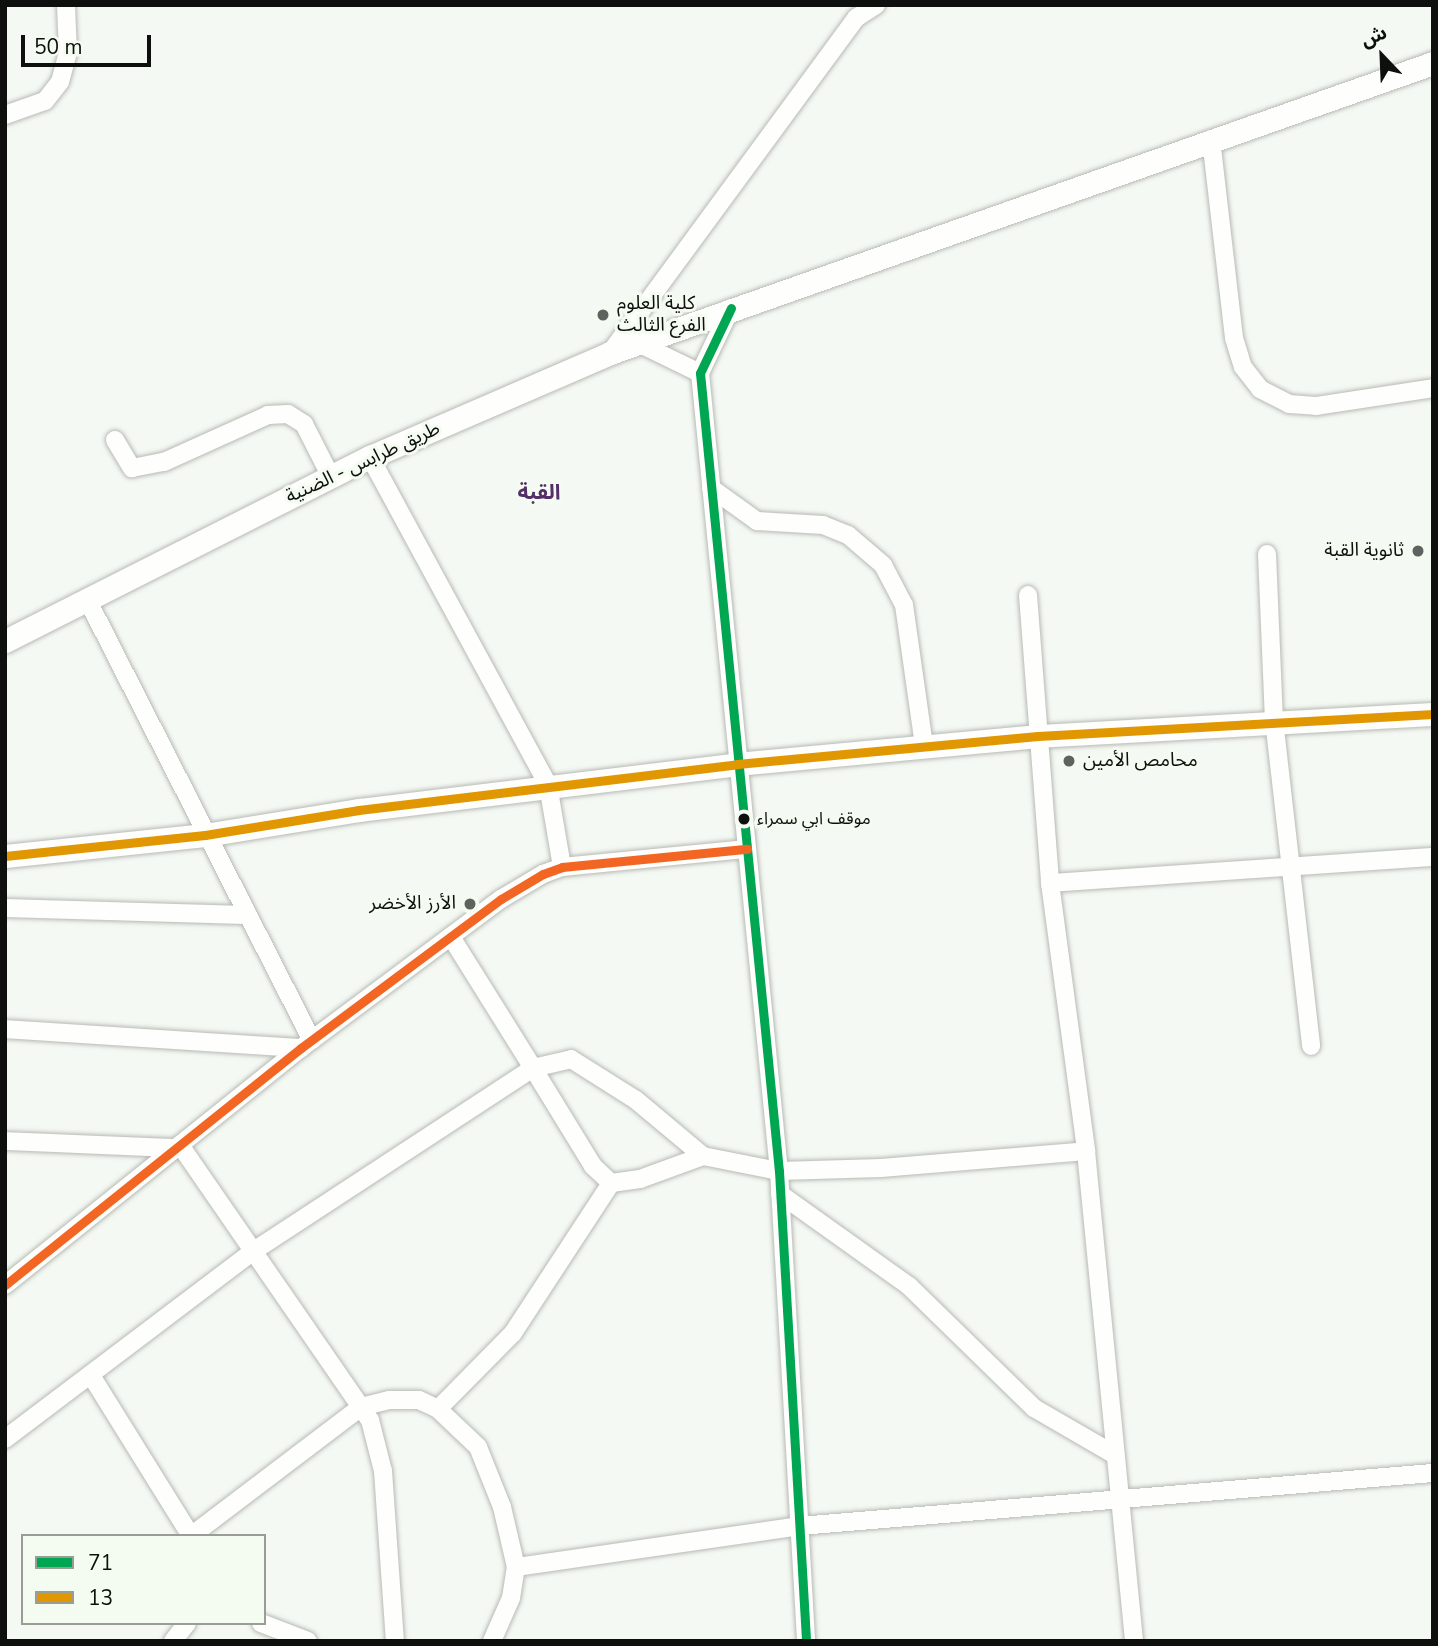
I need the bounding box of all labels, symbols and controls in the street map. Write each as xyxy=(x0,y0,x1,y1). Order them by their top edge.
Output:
text: ش xyxy=(1357,20,1391,54)
scale bar xyxy=(24,21,154,65)
north arrow xyxy=(1347,21,1417,91)
text: 50 m xyxy=(34,33,83,61)
place label: كلية العلوم الفرع الثالث xyxy=(617,293,706,337)
marker: كلية العلوم الفرع الثالث xyxy=(595,307,611,323)
street label: طريق طرابس - الضنية xyxy=(282,417,444,509)
district label: القبة xyxy=(518,479,560,505)
place label: ثانوية القبة xyxy=(1324,540,1404,562)
marker: ثانوية القبة xyxy=(1410,543,1426,559)
place label: محامص الأمين xyxy=(1083,750,1198,772)
marker: محامص الأمين xyxy=(1061,753,1077,769)
place label: موقف ابي سمراء xyxy=(757,809,871,829)
marker: موقف ابي سمراء xyxy=(737,812,751,826)
place label: الأرز الأخضر xyxy=(369,893,456,915)
marker: الأرز الأخضر xyxy=(462,896,478,912)
legend xyxy=(21,1534,266,1625)
text: 71 xyxy=(88,1549,113,1577)
text: 13 xyxy=(88,1584,113,1612)

